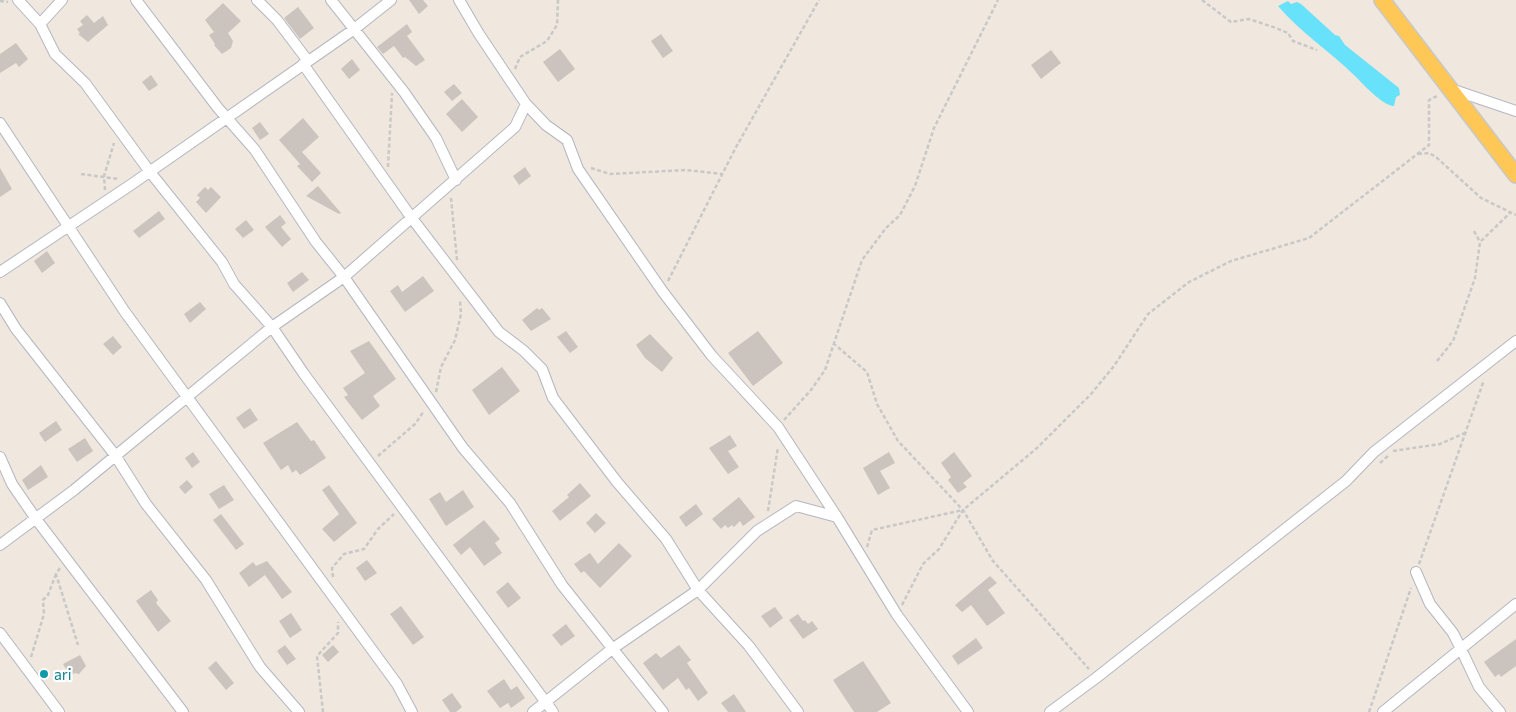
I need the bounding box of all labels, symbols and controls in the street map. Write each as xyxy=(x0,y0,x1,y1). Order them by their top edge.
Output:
place label: ari xyxy=(54,665,72,683)
marker: ari xyxy=(38,668,50,680)

